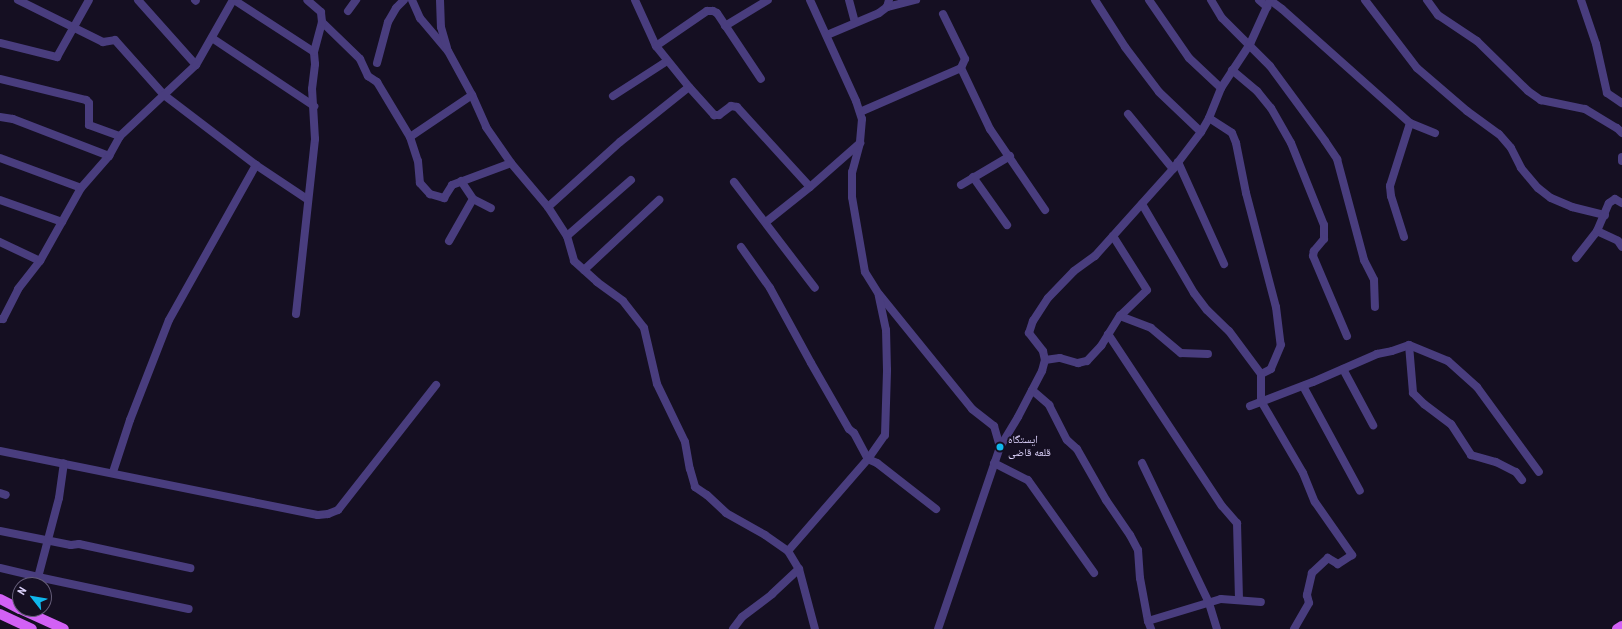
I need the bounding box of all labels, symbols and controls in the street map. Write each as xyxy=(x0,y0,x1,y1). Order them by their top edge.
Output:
place label: ایستگاه قلعه قاضی xyxy=(1008,434,1051,460)
marker: ایستگاه قلعه قاضی xyxy=(995,442,1005,452)
north arrow xyxy=(12,577,52,617)
text: N xyxy=(15,585,29,597)

